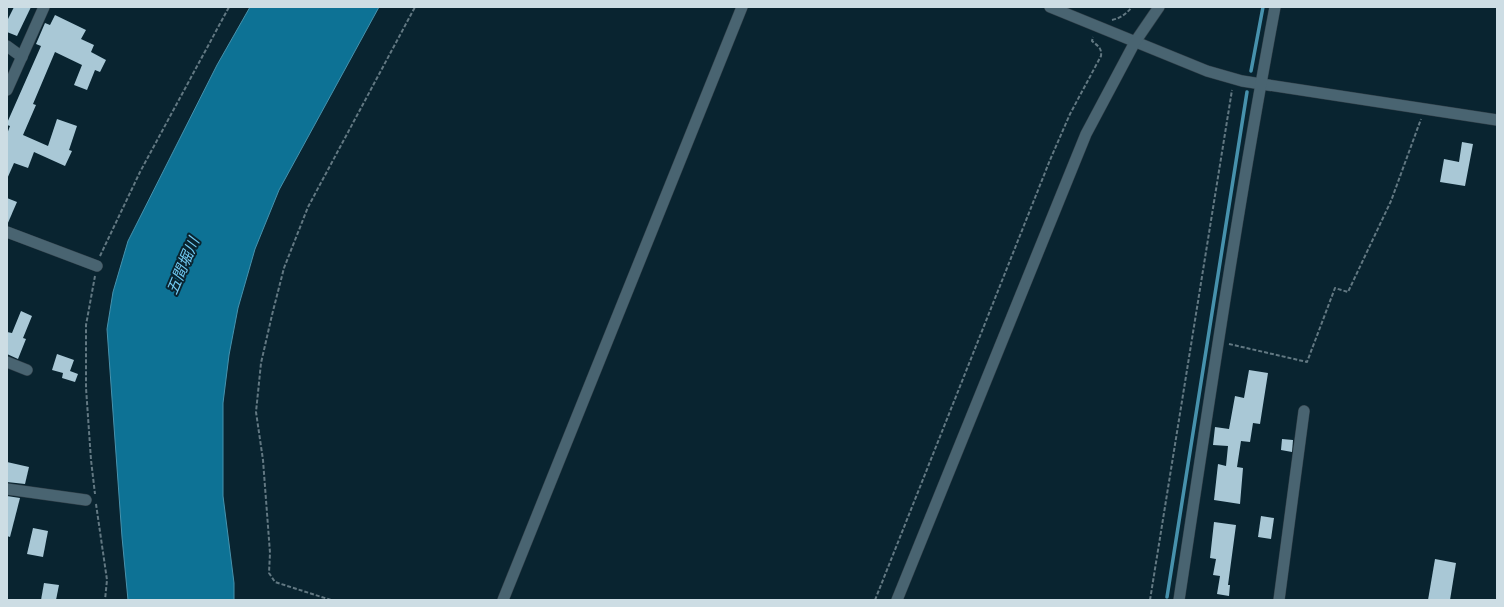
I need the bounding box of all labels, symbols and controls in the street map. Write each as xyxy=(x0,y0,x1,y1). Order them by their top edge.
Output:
water label: 五間堀川 xyxy=(163,233,203,297)

